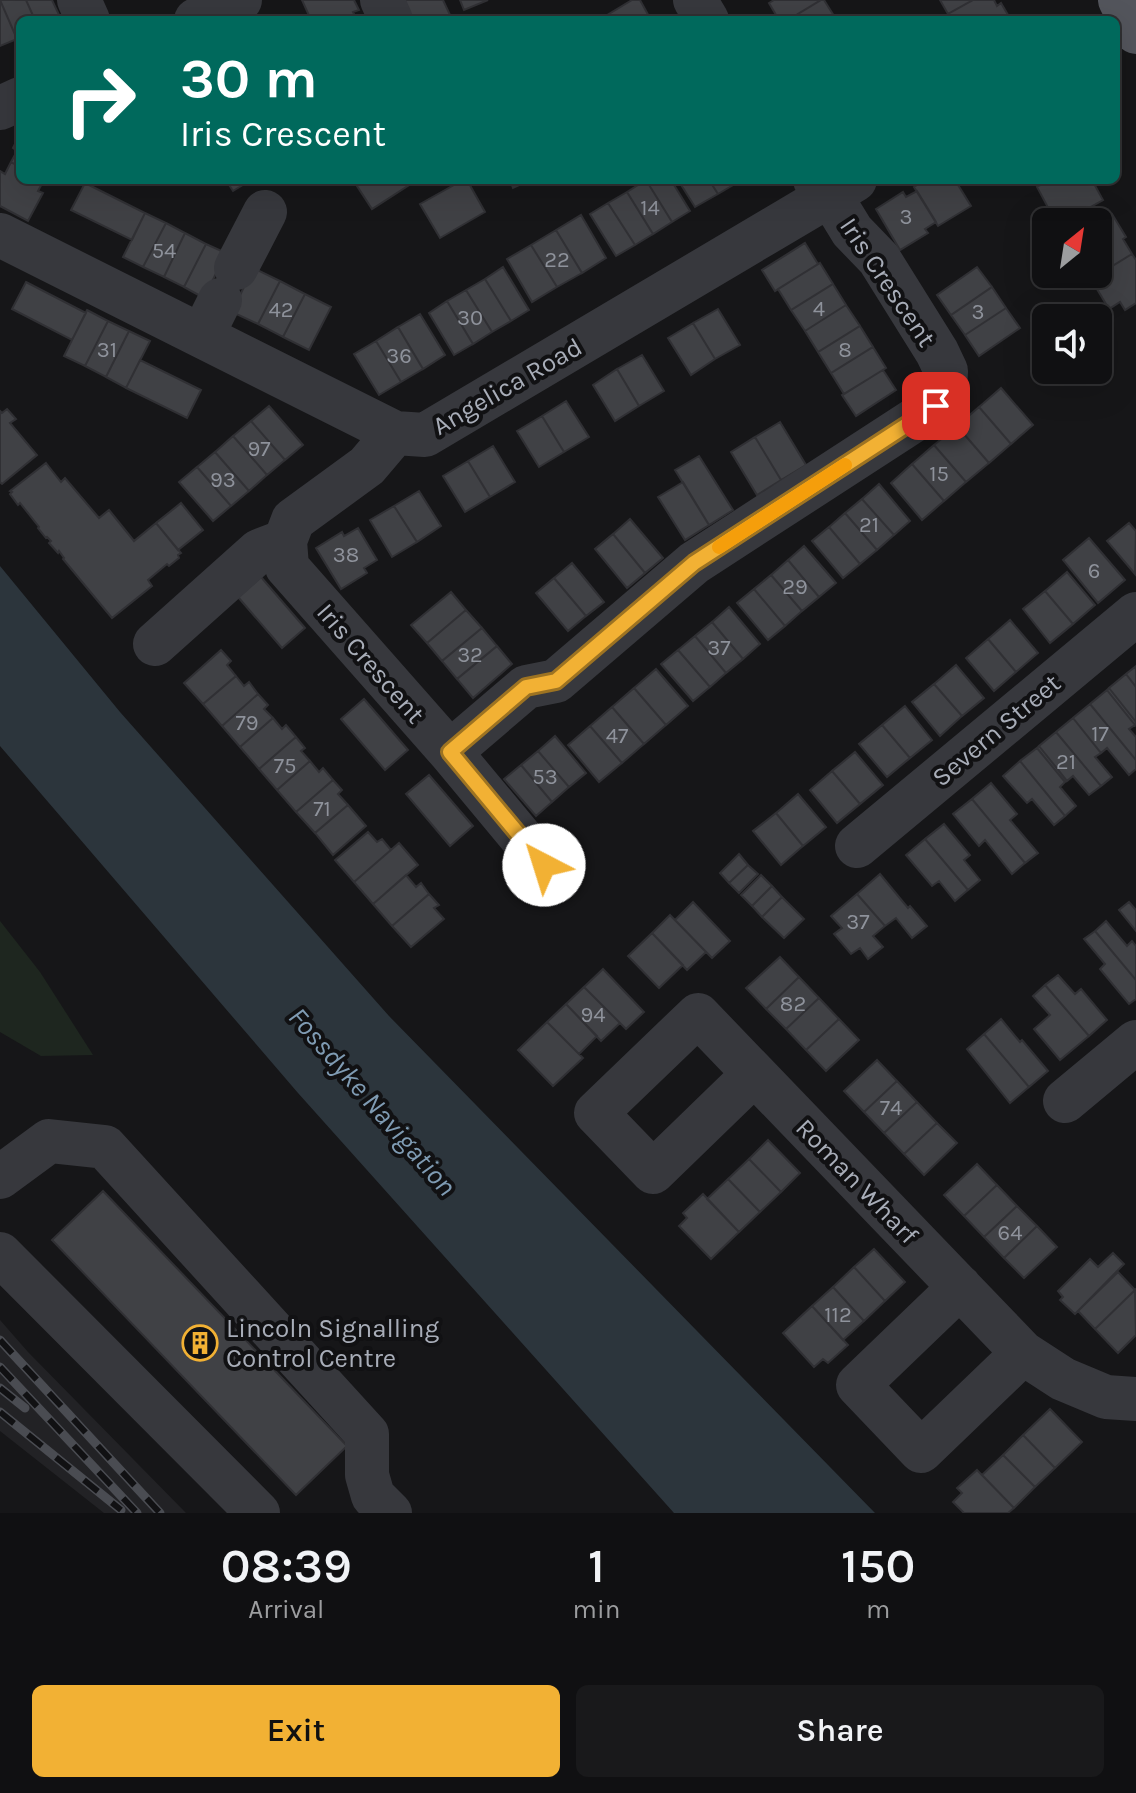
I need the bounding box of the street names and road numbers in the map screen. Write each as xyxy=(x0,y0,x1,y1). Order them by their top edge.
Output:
street label: Iris Crescent xyxy=(833,212,942,353)
street label: Angelica Road xyxy=(427,331,588,442)
street label: Iris Crescent xyxy=(310,597,431,730)
street label: Severn Street xyxy=(926,668,1067,793)
street label: Roman Wharf xyxy=(789,1112,925,1251)

